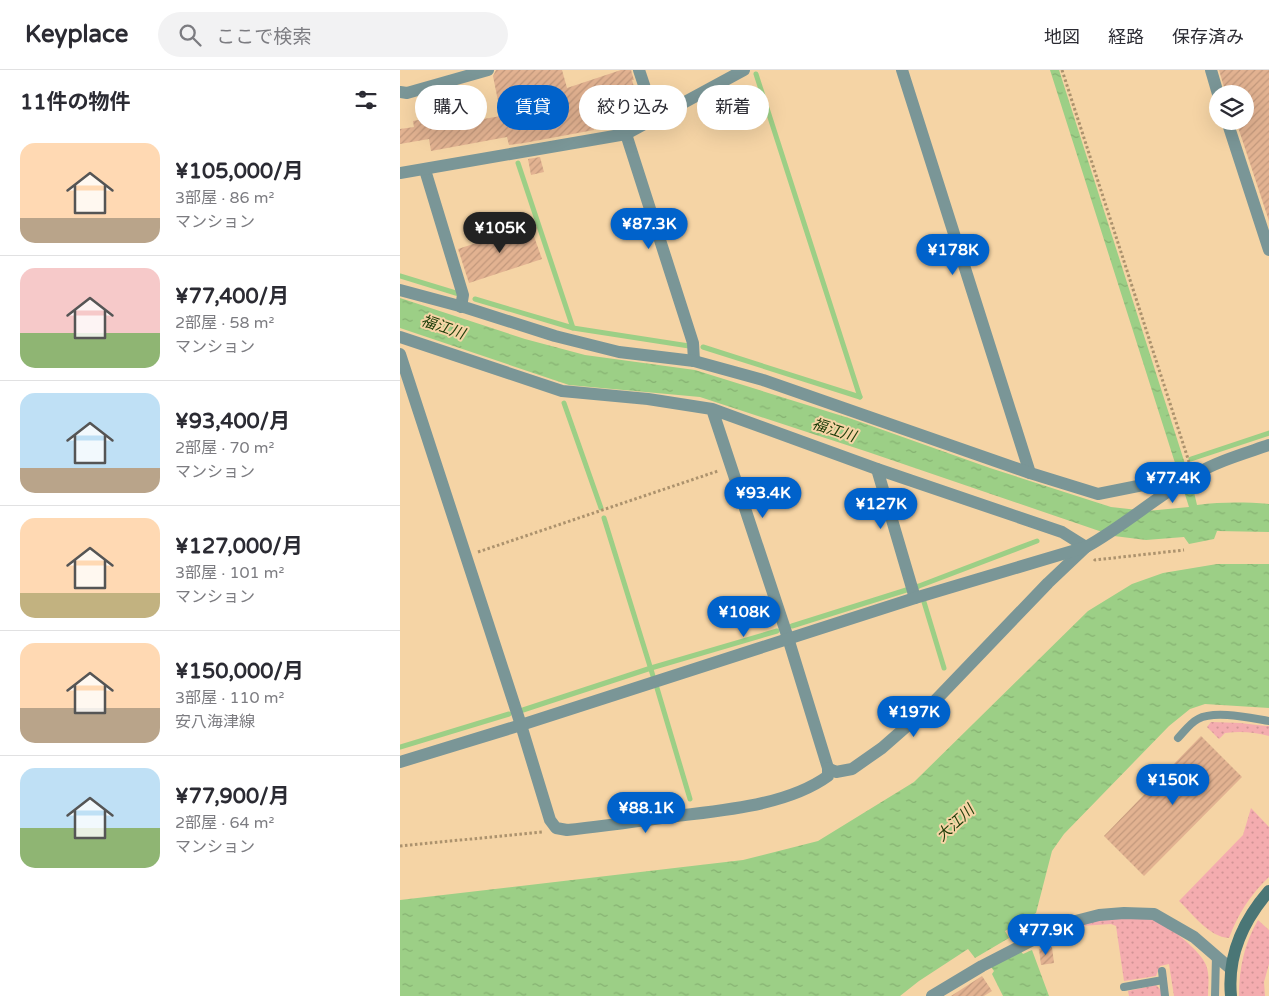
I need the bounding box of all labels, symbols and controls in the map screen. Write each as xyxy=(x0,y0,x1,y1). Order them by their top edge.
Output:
search box xyxy=(158,12,508,57)
text: Keyplace xyxy=(25,20,128,49)
icon: search xyxy=(176,21,204,49)
text: ここで検索 xyxy=(216,26,311,48)
text: 地図 xyxy=(1044,26,1080,48)
text: 経路 xyxy=(1108,26,1144,48)
text: 保存済み xyxy=(1172,26,1244,48)
chip: 購入 xyxy=(415,85,487,130)
chip: 賃貸 xyxy=(497,85,569,130)
chip: 絞り込み xyxy=(579,85,687,130)
chip: 新着 xyxy=(697,85,769,130)
map controls xyxy=(1209,85,1254,130)
button: layers xyxy=(1209,85,1254,130)
icon: filters xyxy=(352,86,380,114)
text: 11件の物件 xyxy=(20,90,130,115)
text: ¥105,000/月 xyxy=(175,159,304,184)
icon: home xyxy=(60,163,120,223)
text: 3部屋 · 86 m² xyxy=(175,188,274,208)
pin: ¥87.3K xyxy=(608,208,690,250)
text: マンション xyxy=(175,212,255,232)
pin: ¥105K xyxy=(465,212,535,254)
text: ¥87.3K xyxy=(622,214,676,234)
text: ¥105K xyxy=(474,218,526,238)
pin: ¥178K xyxy=(918,234,988,276)
text: ¥178K xyxy=(927,240,979,260)
text: ¥77,400/月 xyxy=(175,284,289,309)
icon: home xyxy=(60,288,120,348)
water label: 福江川 xyxy=(419,311,469,343)
text: 2部屋 · 58 m² xyxy=(175,313,274,333)
text: マンション xyxy=(175,337,255,357)
text: ¥93,400/月 xyxy=(175,409,290,434)
icon: home xyxy=(60,413,120,473)
water label: 福江川 xyxy=(810,414,860,446)
text: 2部屋 · 70 m² xyxy=(175,438,274,458)
text: マンション xyxy=(175,462,255,482)
pin: ¥77.4K xyxy=(1132,462,1214,504)
text: ¥77.4K xyxy=(1146,468,1200,488)
pin: ¥93.4K xyxy=(722,476,804,519)
text: ¥93.4K xyxy=(735,483,791,503)
pin: ¥127K xyxy=(846,488,916,530)
text: ¥127K xyxy=(855,494,907,514)
text: ¥127,000/月 xyxy=(175,534,303,559)
icon: home xyxy=(60,538,120,598)
text: 3部屋 · 101 m² xyxy=(175,563,284,583)
text: マンション xyxy=(175,587,255,607)
pin: ¥108K xyxy=(709,596,779,638)
text: ¥108K xyxy=(718,602,770,622)
text: ¥150,000/月 xyxy=(175,659,304,684)
icon: home xyxy=(60,663,120,723)
text: 3部屋 · 110 m² xyxy=(175,688,284,708)
pin: ¥197K xyxy=(879,696,949,738)
text: ¥197K xyxy=(888,702,940,722)
text: 安八海津線 xyxy=(175,712,255,732)
pin: ¥150K xyxy=(1138,764,1208,806)
text: ¥150K xyxy=(1147,770,1199,790)
text: ¥77,900/月 xyxy=(175,784,289,809)
icon: home xyxy=(60,788,120,848)
pin: ¥88.1K xyxy=(605,792,687,834)
text: ¥88.1K xyxy=(618,798,674,818)
water label: 大江川 xyxy=(932,800,979,845)
text: 2部屋 · 64 m² xyxy=(175,813,274,833)
text: マンション xyxy=(175,837,255,857)
pin: ¥77.9K xyxy=(1005,914,1087,956)
text: ¥77.9K xyxy=(1019,920,1073,940)

